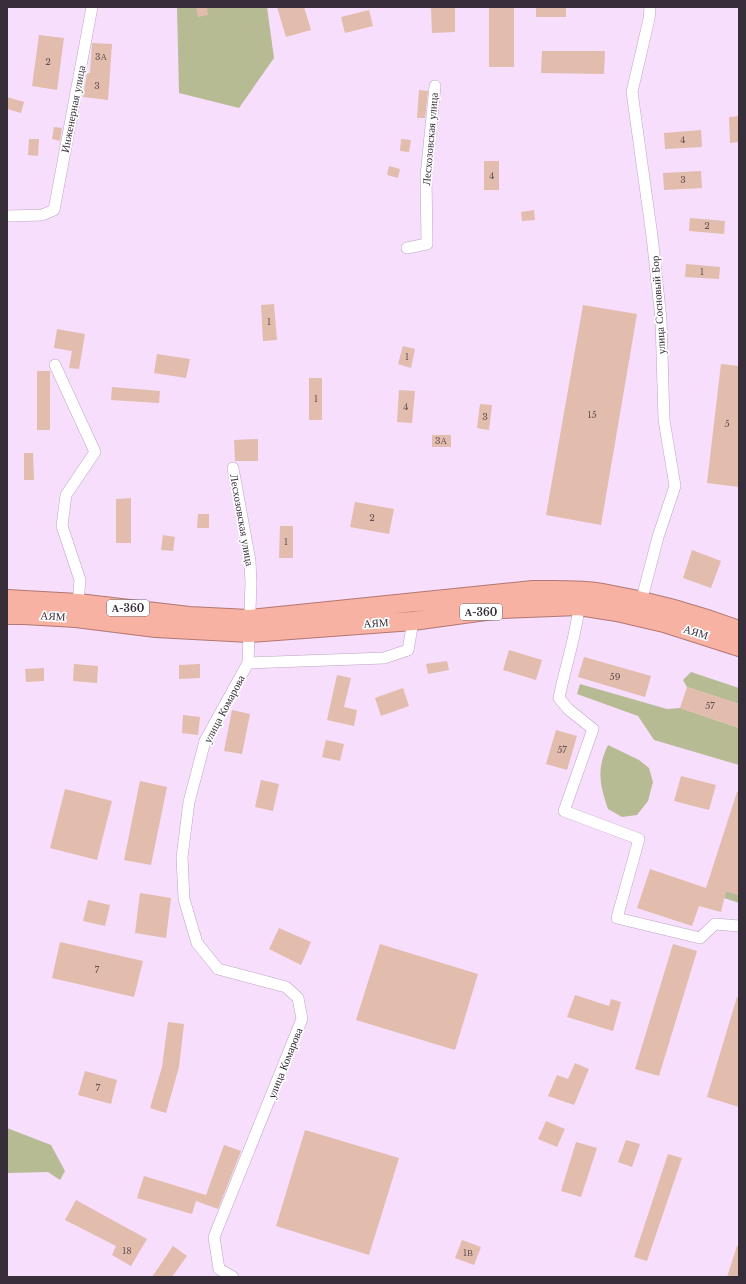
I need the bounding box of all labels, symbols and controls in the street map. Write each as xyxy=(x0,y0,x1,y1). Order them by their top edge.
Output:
house number: 3А xyxy=(95,51,108,62)
house number: 2 xyxy=(45,56,51,67)
street label: Инженерная улица xyxy=(58,64,88,154)
house number: 3 xyxy=(94,80,100,91)
street label: Лесхозовская улица xyxy=(419,92,441,186)
house number: 4 xyxy=(680,134,686,145)
house number: 4 xyxy=(489,170,495,181)
house number: 3 xyxy=(680,174,686,185)
house number: 2 xyxy=(704,220,710,231)
street label: улица Сосновый Бор xyxy=(648,255,668,355)
house number: 1 xyxy=(700,266,704,277)
house number: 1 xyxy=(267,316,271,327)
house number: 1 xyxy=(405,351,409,362)
house number: 1 xyxy=(314,393,318,404)
house number: 4 xyxy=(403,401,409,412)
house number: 15 xyxy=(587,409,597,420)
house number: 3 xyxy=(482,411,488,422)
house number: 5 xyxy=(724,418,730,429)
house number: 3А xyxy=(435,435,448,446)
street label: Лесхозовская улица xyxy=(227,473,257,567)
house number: 2 xyxy=(369,512,375,523)
house number: 1 xyxy=(284,536,288,547)
road number: А-360 xyxy=(107,600,149,616)
road number: А-360 xyxy=(460,604,502,620)
street label: АЯМ xyxy=(40,608,66,624)
street label: АЯМ xyxy=(363,615,389,631)
street label: АЯМ xyxy=(682,622,710,642)
house number: 59 xyxy=(610,671,621,682)
street label: улица Комарова xyxy=(200,672,248,745)
house number: 57 xyxy=(705,700,715,711)
house number: 57 xyxy=(557,744,567,755)
house number: 7 xyxy=(95,964,100,975)
street label: улица Комарова xyxy=(264,1025,306,1100)
house number: 7 xyxy=(96,1082,101,1093)
house number: 18 xyxy=(122,1245,132,1256)
house number: 1В xyxy=(463,1247,473,1258)

